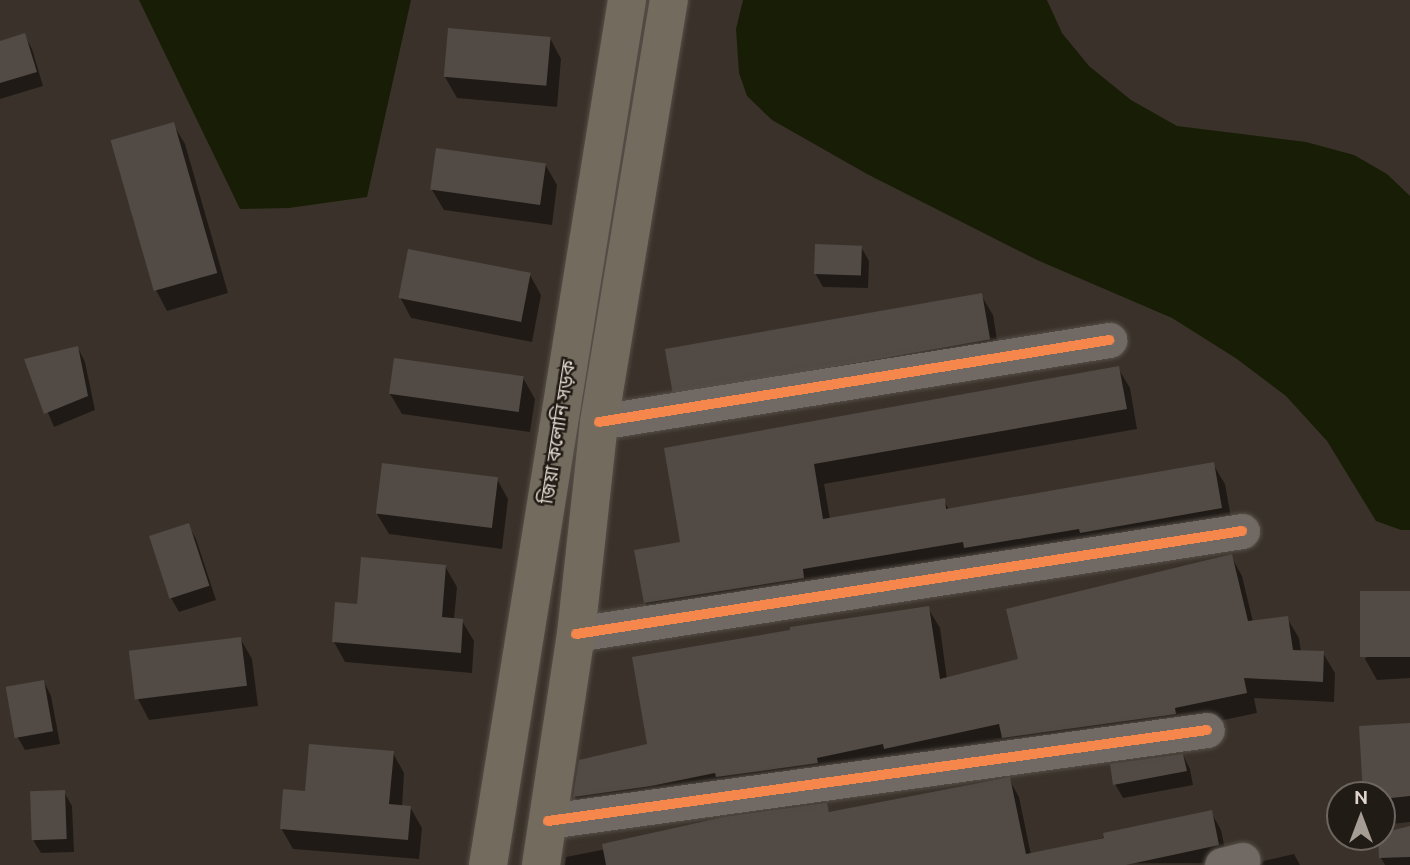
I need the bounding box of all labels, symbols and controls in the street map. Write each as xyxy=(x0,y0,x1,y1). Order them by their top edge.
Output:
street label: জিয়া কলোনি সড়ক xyxy=(535,358,581,506)
north arrow xyxy=(1326,781,1396,851)
text: N xyxy=(1354,786,1368,808)

